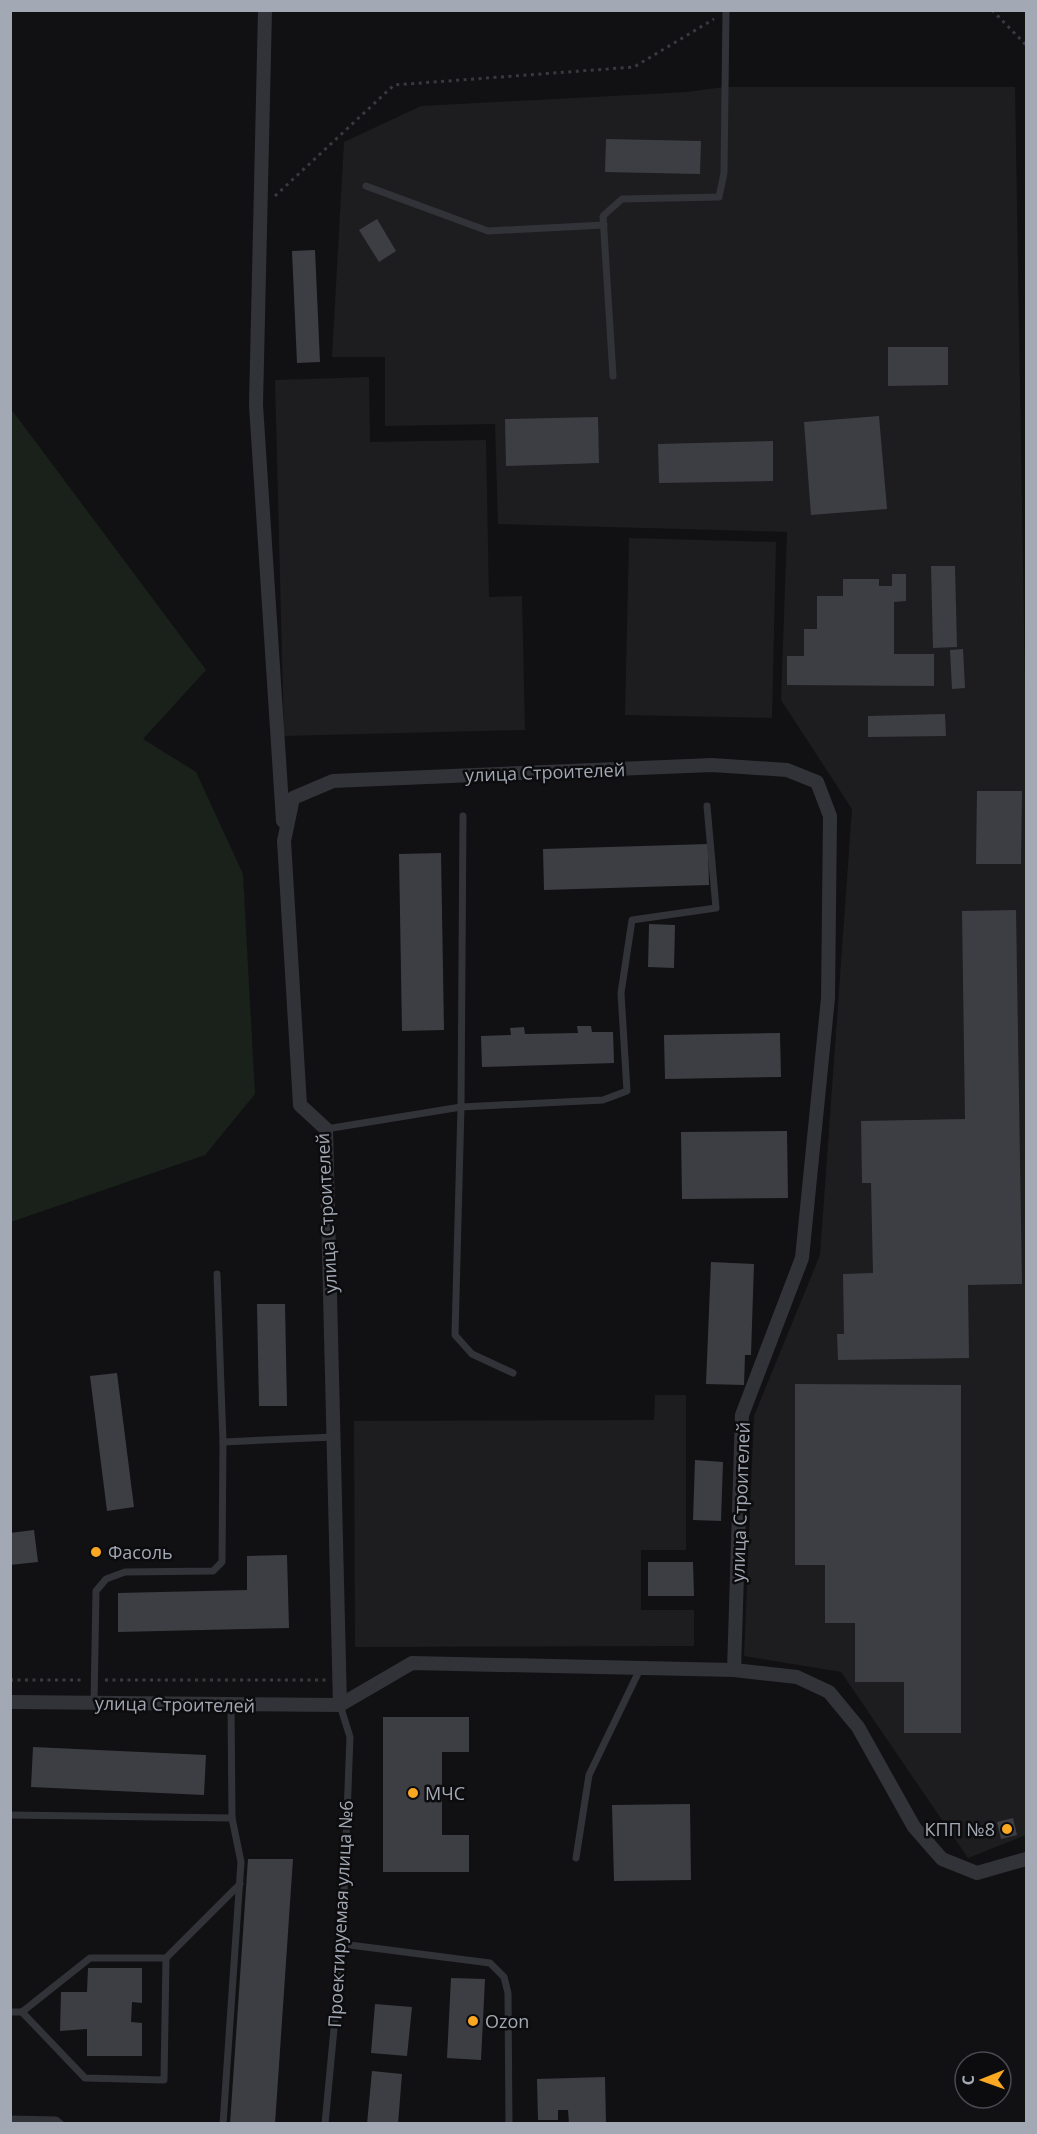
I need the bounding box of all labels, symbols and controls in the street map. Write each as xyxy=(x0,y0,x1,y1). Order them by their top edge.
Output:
street label: улица Строителей xyxy=(465,757,625,787)
street label: улица Строителей xyxy=(310,1132,342,1294)
street label: улица Строителей xyxy=(725,1422,755,1582)
place label: Фасоль xyxy=(108,1540,173,1564)
marker: Фасоль xyxy=(89,1545,103,1559)
street label: улица Строителей xyxy=(95,1691,255,1717)
place label: МЧС xyxy=(425,1781,465,1805)
marker: МЧС xyxy=(406,1786,420,1800)
street label: Проектируемая улица №6 xyxy=(322,1800,358,2028)
place label: КПП №8 xyxy=(925,1817,995,1841)
marker: КПП №8 xyxy=(1000,1822,1014,1836)
place label: Ozon xyxy=(485,2009,529,2033)
marker: Ozon xyxy=(466,2014,480,2028)
north arrow xyxy=(953,2050,1013,2110)
text: С xyxy=(957,2075,979,2086)

